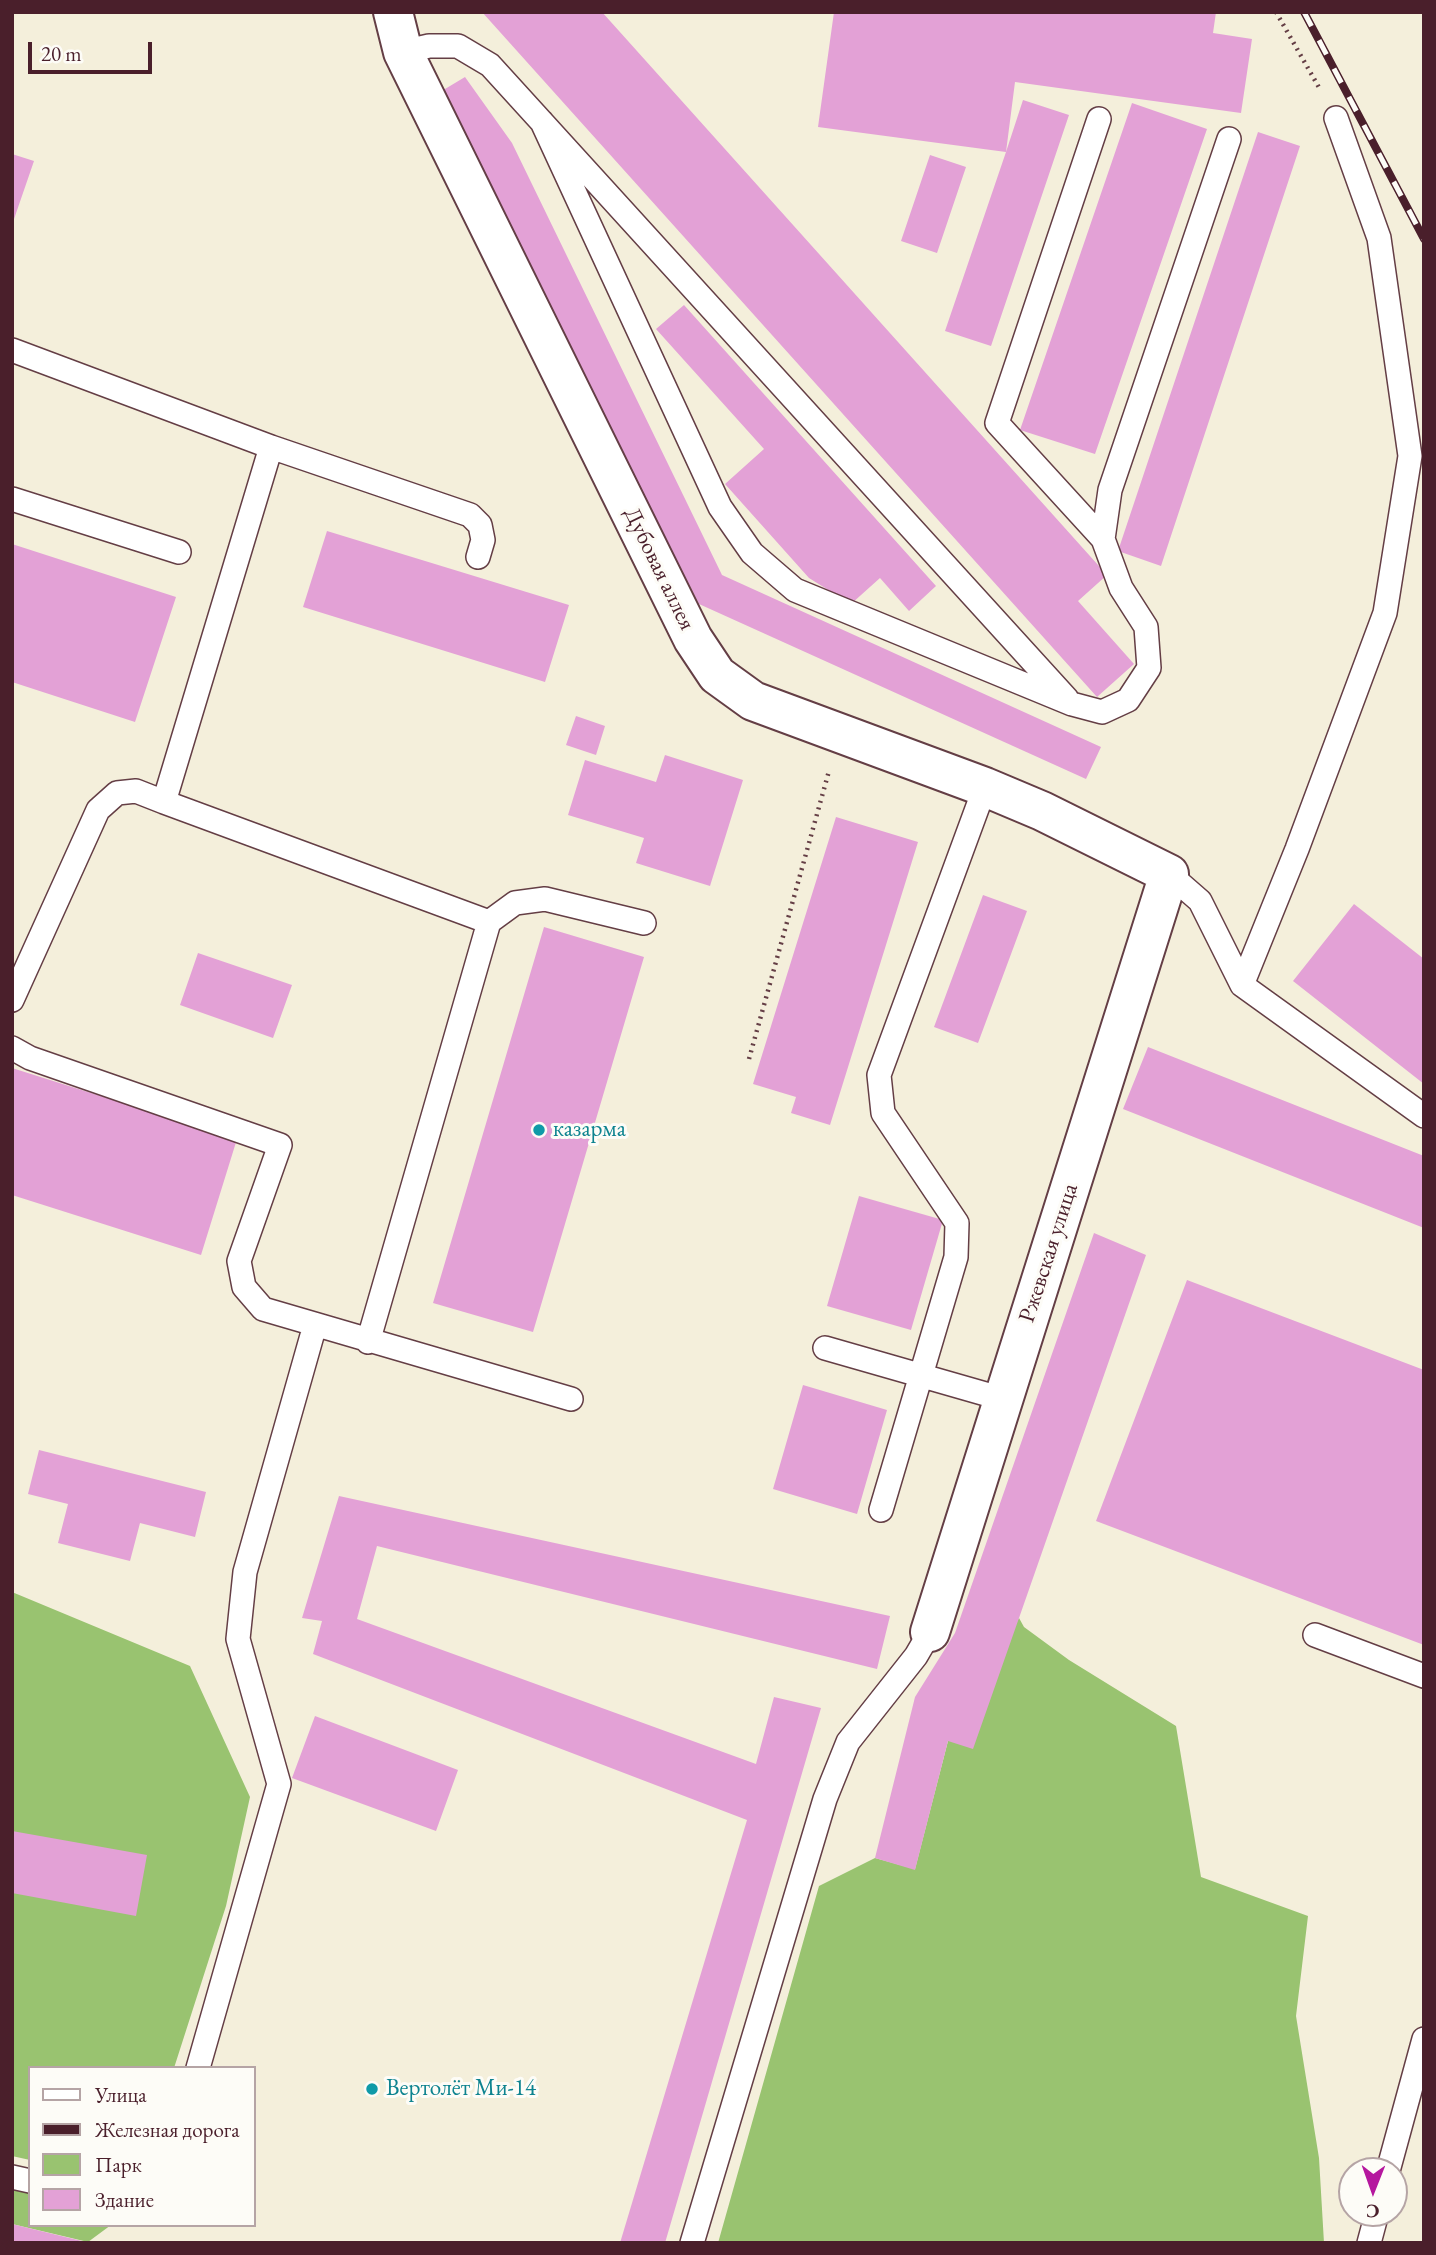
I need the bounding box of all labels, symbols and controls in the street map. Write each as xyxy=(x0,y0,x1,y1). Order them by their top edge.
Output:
scale bar xyxy=(32,28,156,72)
text: 20 m xyxy=(41,40,82,67)
street label: Дубовая аллея xyxy=(617,503,701,635)
place label: казарма xyxy=(553,1116,626,1144)
marker: казарма xyxy=(531,1122,547,1138)
street label: Ржевская улица xyxy=(1014,1180,1084,1326)
legend xyxy=(28,2066,256,2227)
place label: Вертолёт Ми-14 xyxy=(386,2075,536,2103)
text: Улица xyxy=(95,2081,147,2108)
marker: Вертолёт Ми-14 xyxy=(364,2081,380,2097)
text: Железная дорога xyxy=(95,2116,240,2143)
text: Парк xyxy=(95,2151,142,2178)
north arrow xyxy=(1338,2157,1408,2227)
text: Здание xyxy=(95,2186,154,2213)
text: С xyxy=(1366,2199,1380,2224)

